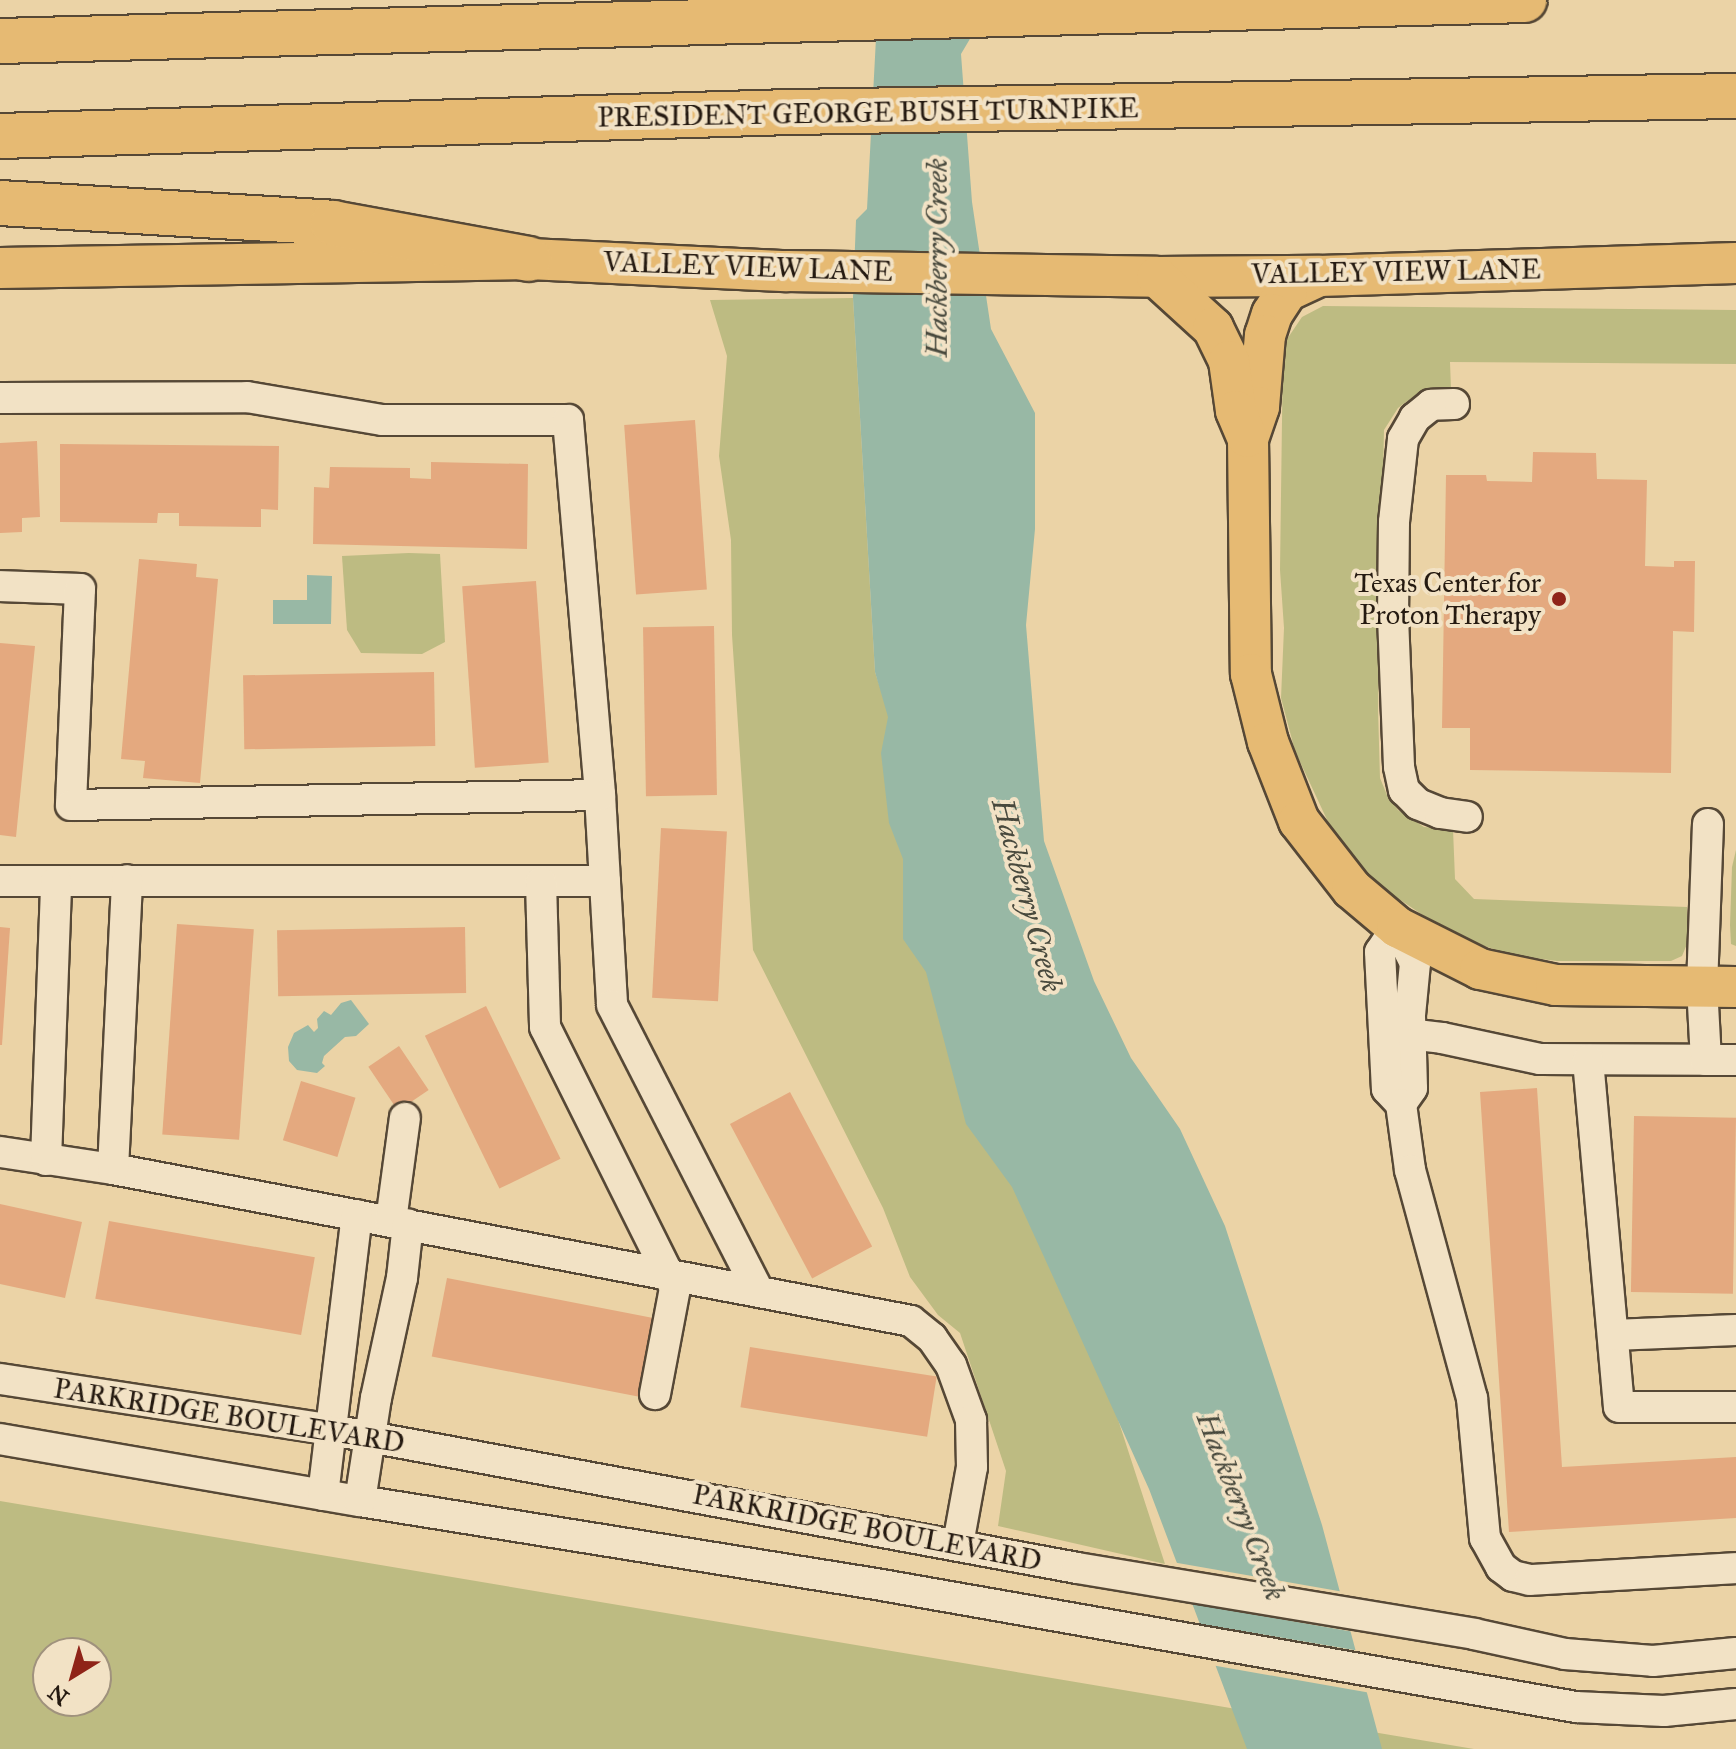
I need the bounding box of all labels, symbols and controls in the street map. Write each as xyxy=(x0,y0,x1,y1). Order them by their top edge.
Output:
street label: PRESIDENT GEORGE BUSH TURNPIKE xyxy=(597,91,1139,135)
water label: Hackberry Creek xyxy=(919,158,955,358)
street label: VALLEY VIEW LANE xyxy=(603,245,893,289)
street label: VALLEY VIEW LANE xyxy=(1251,253,1541,291)
place label: Texas Center for Proton Therapy xyxy=(1354,566,1541,632)
marker: Texas Center for Proton Therapy xyxy=(1548,588,1570,610)
water label: Hackberry Creek xyxy=(984,794,1070,996)
street label: PARKRIDGE BOULEVARD xyxy=(51,1372,407,1460)
water label: Hackberry Creek xyxy=(1188,1406,1294,1606)
street label: PARKRIDGE BOULEVARD xyxy=(690,1478,1044,1578)
north arrow xyxy=(32,1637,112,1717)
text: N xyxy=(43,1679,74,1711)

